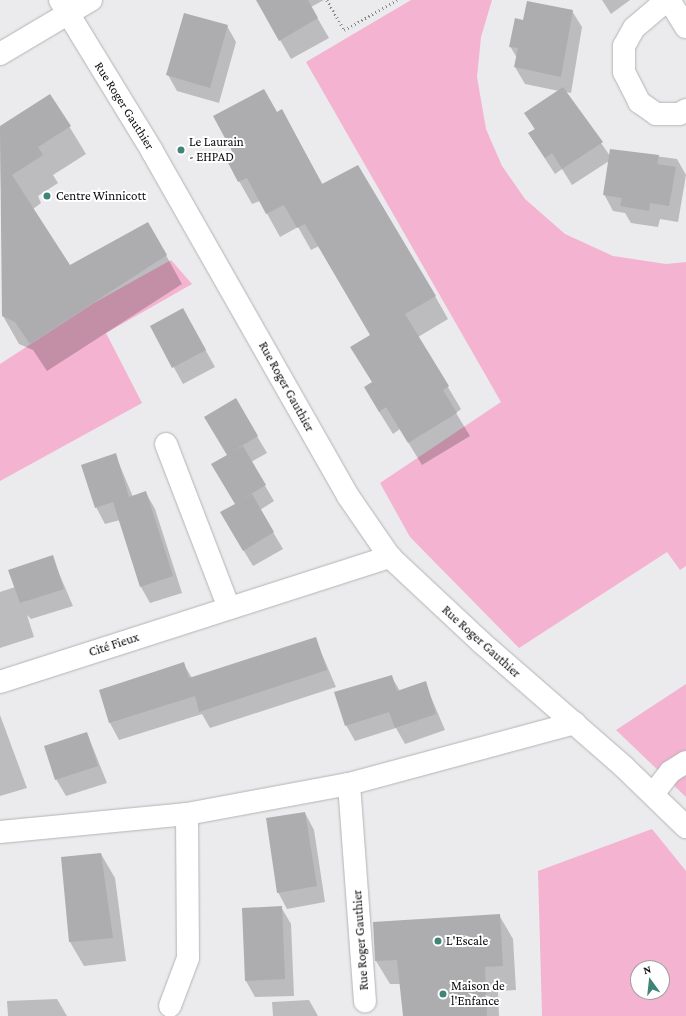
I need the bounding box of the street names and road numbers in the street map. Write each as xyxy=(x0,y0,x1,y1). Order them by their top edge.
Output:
street label: Rue Roger Gauthier xyxy=(91,59,157,153)
street label: Rue Roger Gauthier xyxy=(255,339,317,435)
street label: Rue Roger Gauthier xyxy=(438,603,524,681)
street label: Cité Fieux xyxy=(87,630,141,660)
street label: Rue Roger Gauthier xyxy=(350,889,372,991)

